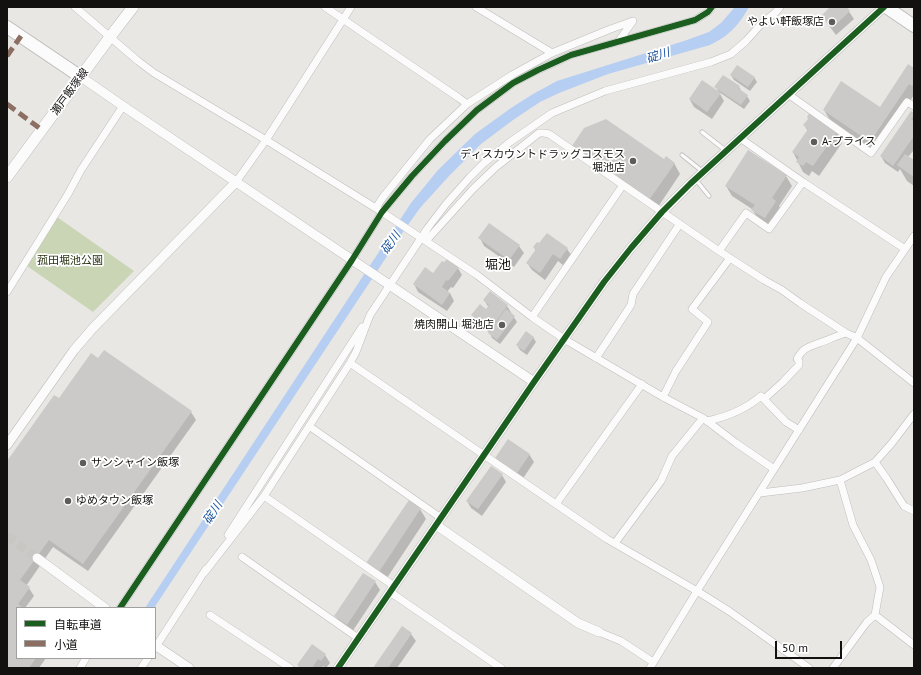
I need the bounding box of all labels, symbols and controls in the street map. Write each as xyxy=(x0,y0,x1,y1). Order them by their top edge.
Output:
place label: やよい軒飯塚店 xyxy=(747,15,824,29)
marker: やよい軒飯塚店 xyxy=(827,17,837,27)
water label: 碇川 xyxy=(644,45,672,67)
street label: 瀬戸飯塚線 xyxy=(48,66,92,118)
place label: A-プライス xyxy=(822,135,876,149)
marker: A-プライス xyxy=(809,137,819,147)
place label: ディスカウントドラッグコスモス 堀池店 xyxy=(460,148,625,174)
marker: ディスカウントドラッグコスモス 堀池店 xyxy=(628,156,638,166)
water label: 碇川 xyxy=(378,229,404,257)
park label: 菰田堀池公園 xyxy=(37,254,103,268)
district label: 堀池 xyxy=(485,257,511,273)
place label: 焼肉開山 堀池店 xyxy=(414,318,494,332)
marker: 焼肉開山 堀池店 xyxy=(497,320,507,330)
place label: サンシャイン飯塚 xyxy=(91,456,179,470)
marker: サンシャイン飯塚 xyxy=(78,458,88,468)
place label: ゆめタウン飯塚 xyxy=(76,494,153,508)
marker: ゆめタウン飯塚 xyxy=(63,496,73,506)
water label: 碇川 xyxy=(200,499,226,527)
legend xyxy=(16,607,156,659)
text: 自転車道 xyxy=(54,617,102,632)
scale bar xyxy=(777,633,844,659)
text: 小道 xyxy=(54,637,78,652)
text: 50 m xyxy=(782,640,808,655)

